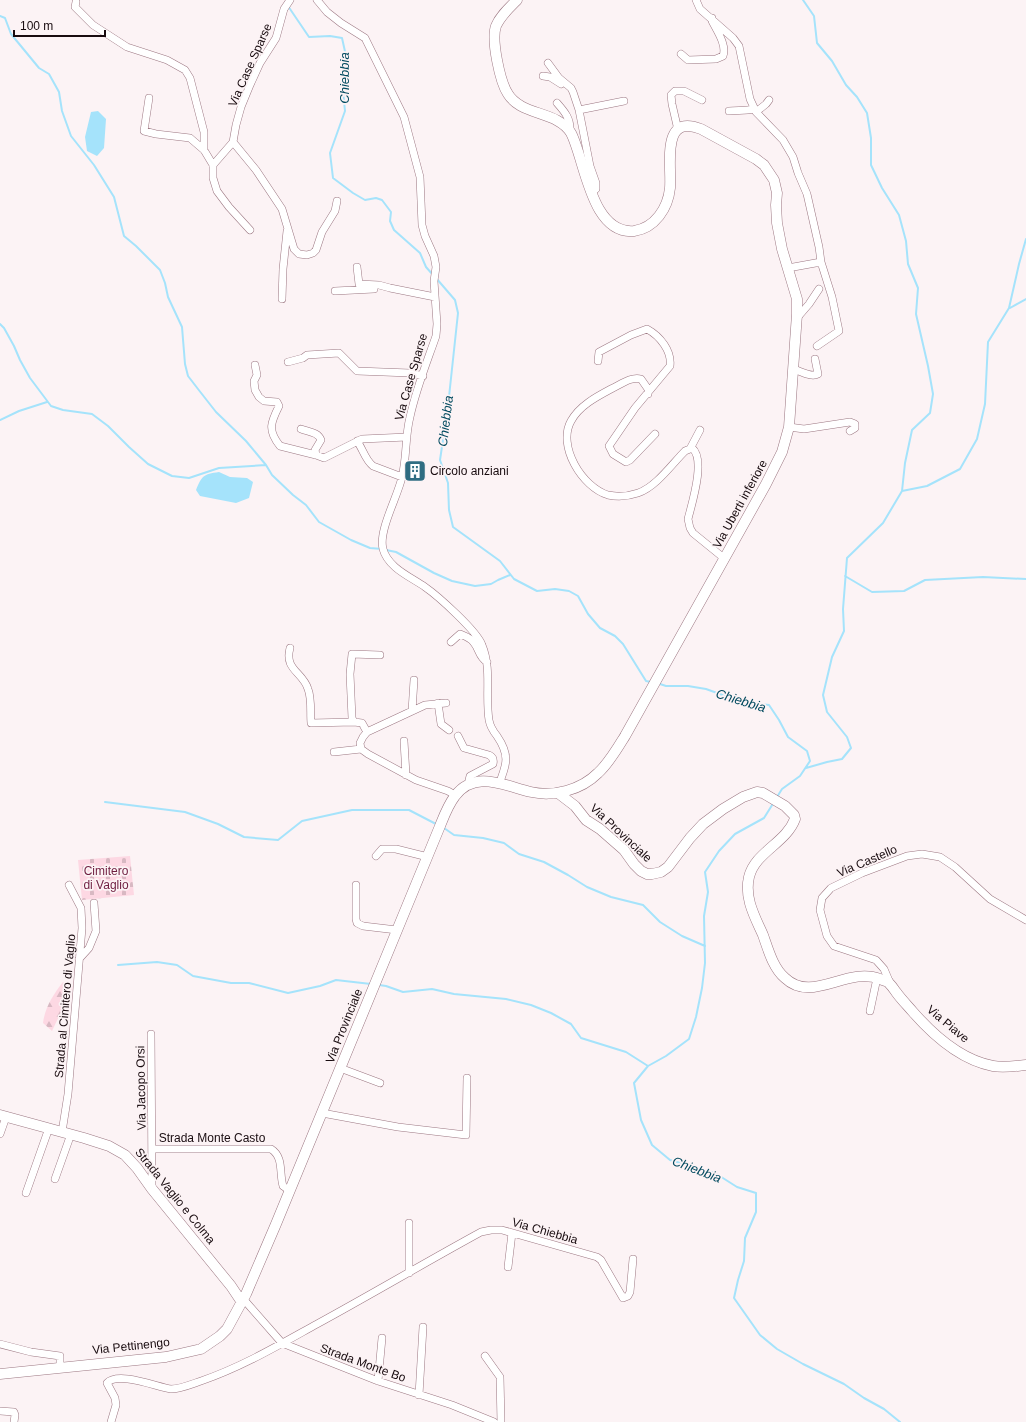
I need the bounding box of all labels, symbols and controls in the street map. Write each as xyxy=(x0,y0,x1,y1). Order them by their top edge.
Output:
scale bar xyxy=(14,12,105,38)
text: 100 m xyxy=(20,19,53,33)
street label: Via Case Sparse xyxy=(225,21,275,109)
water label: Chiebbia xyxy=(337,52,352,104)
street label: Via Case Sparse xyxy=(392,332,430,422)
water label: Chiebbia xyxy=(435,395,456,447)
street label: Via Uberti inferiore xyxy=(710,457,770,551)
building icon: Circolo anziani xyxy=(402,458,428,484)
place label: Circolo anziani xyxy=(430,464,509,478)
water label: Chiebbia xyxy=(714,686,768,715)
street label: Via Provinciale xyxy=(587,801,655,865)
street label: Via Castello xyxy=(835,842,899,880)
park label: Cimitero di Vaglio xyxy=(83,864,129,892)
street label: Strada al Cimitero di Vaglio xyxy=(52,933,78,1079)
street label: Via Provinciale xyxy=(323,986,365,1065)
street label: Via Piave xyxy=(924,1002,972,1046)
street label: Via Jacopo Orsi xyxy=(133,1046,149,1130)
street label: Strada Monte Casto xyxy=(159,1131,266,1145)
street label: Strada Vaglio e Colma xyxy=(132,1145,218,1247)
water label: Chiebbia xyxy=(670,1153,723,1186)
street label: Via Chiebbia xyxy=(510,1215,580,1247)
street label: Via Pettinengo xyxy=(92,1335,171,1357)
street label: Strada Monte Bo xyxy=(318,1341,408,1385)

